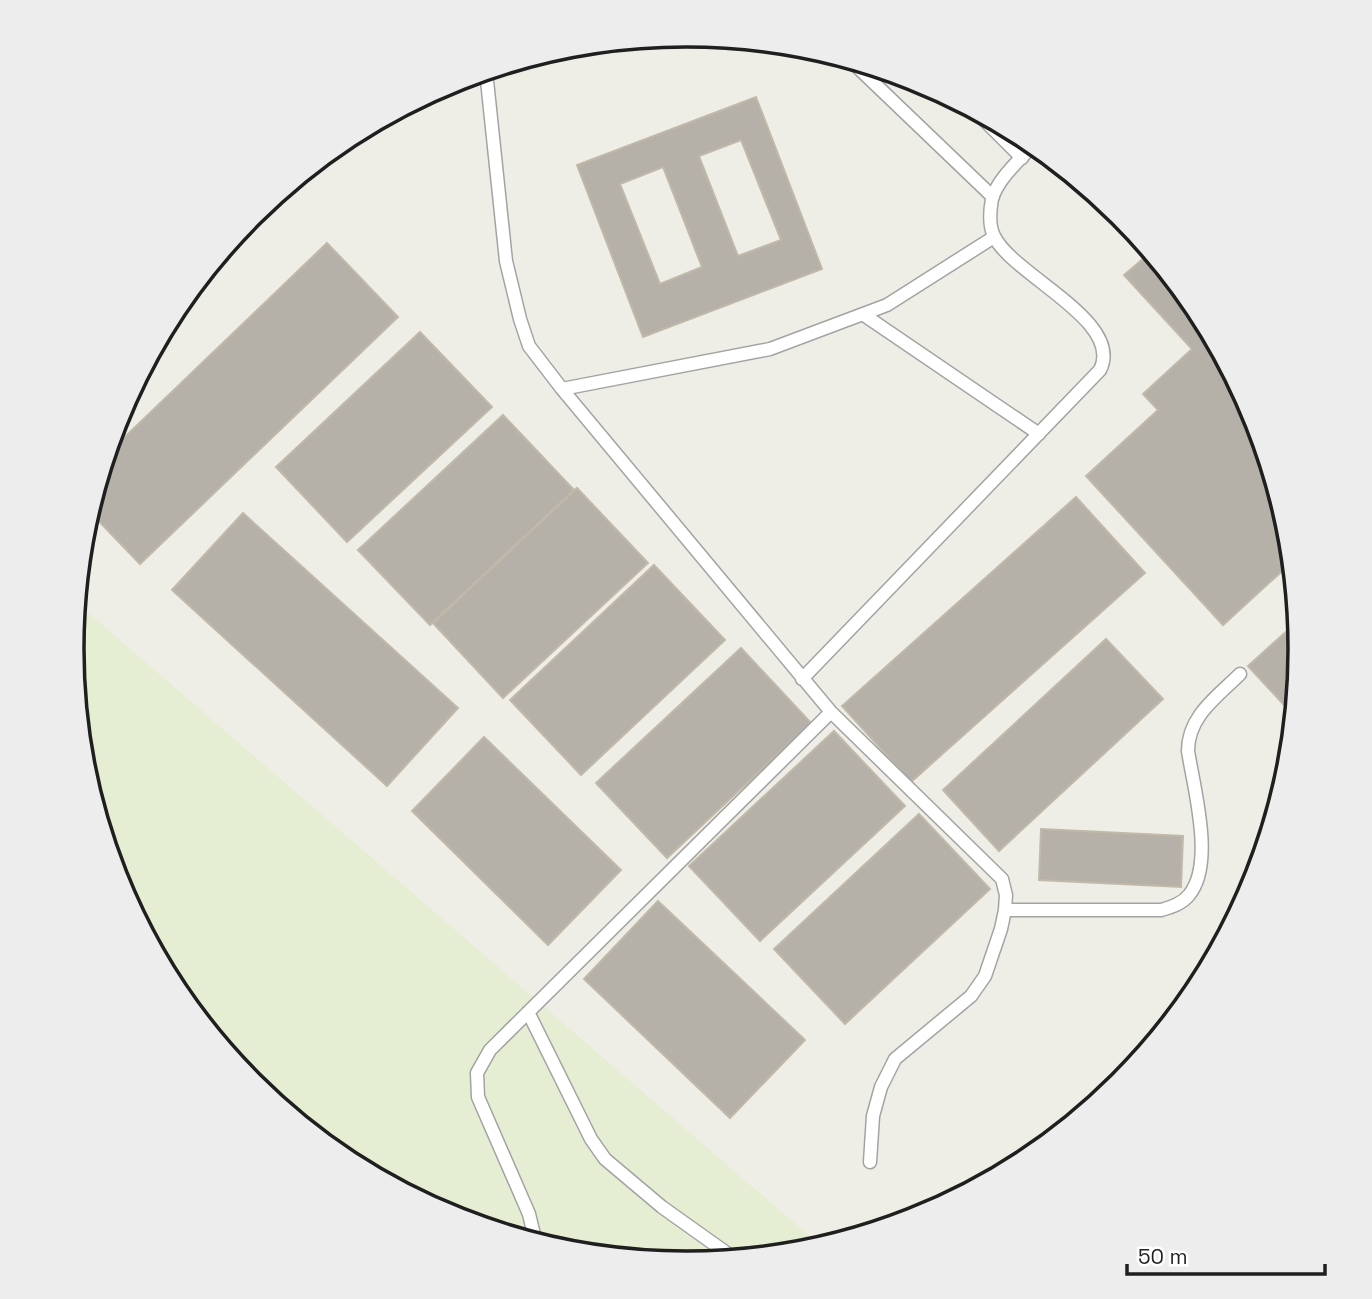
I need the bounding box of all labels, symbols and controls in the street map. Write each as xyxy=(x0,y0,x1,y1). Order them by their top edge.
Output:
scale bar xyxy=(1127,1232,1325,1276)
text: 50 m xyxy=(1138,1243,1188,1270)

